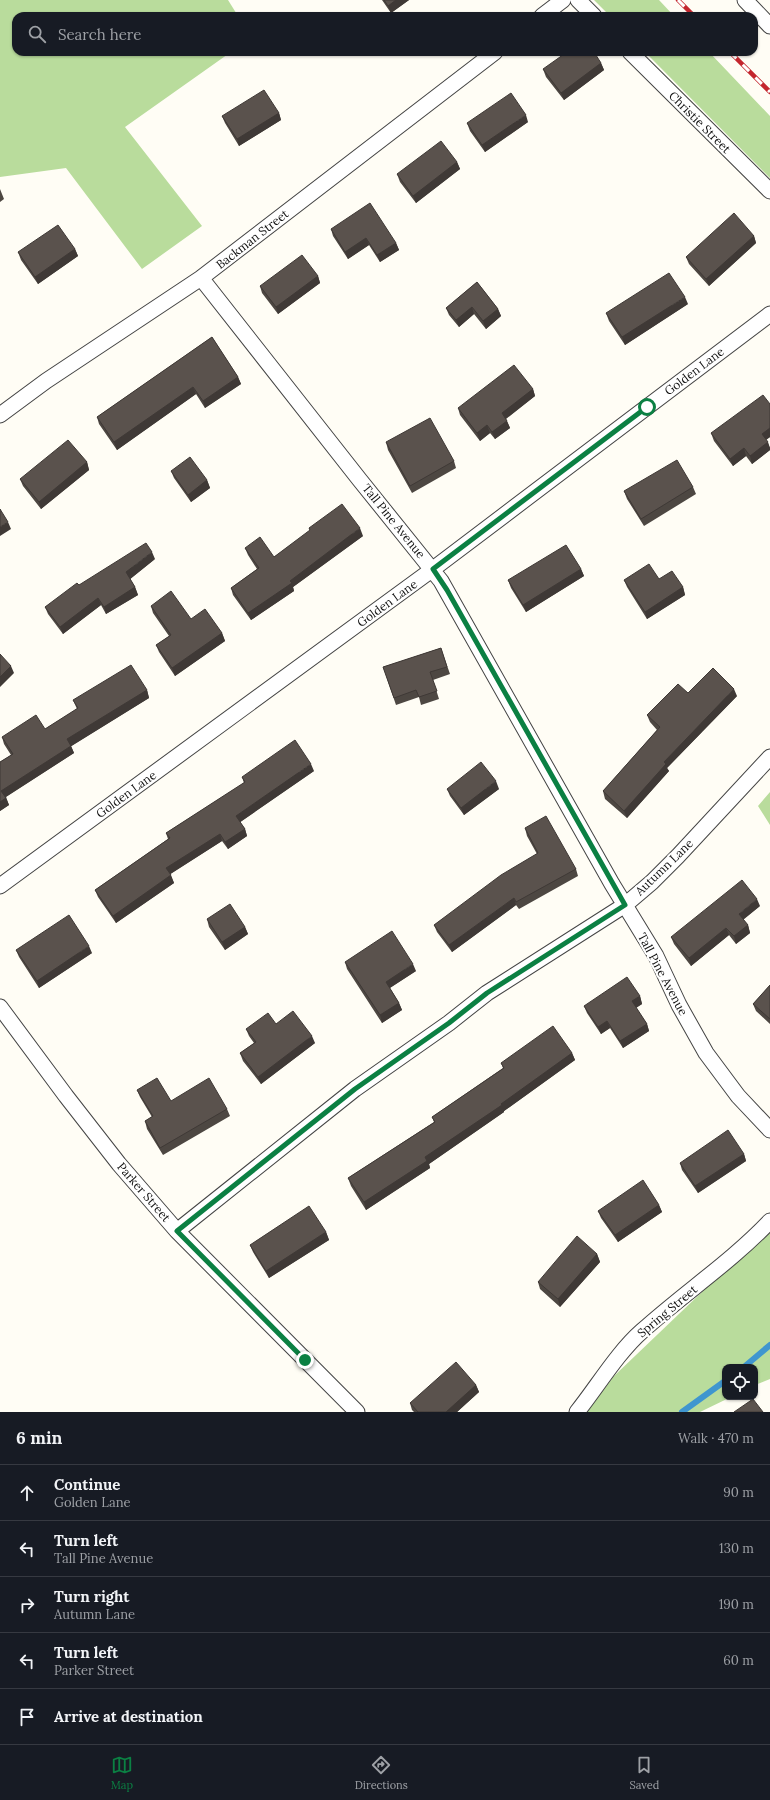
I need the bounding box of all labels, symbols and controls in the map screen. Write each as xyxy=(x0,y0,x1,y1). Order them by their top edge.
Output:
search box xyxy=(12,12,758,56)
icon: search xyxy=(26,23,48,45)
text: Search here xyxy=(58,25,141,44)
street label: Christie Street xyxy=(666,88,734,156)
street label: Backman Street xyxy=(213,206,292,272)
street label: Golden Lane xyxy=(661,343,727,398)
route start xyxy=(638,398,656,416)
street label: Tall Pine Avenue xyxy=(359,481,429,562)
street label: Golden Lane xyxy=(354,576,420,630)
street label: Golden Lane xyxy=(93,767,159,821)
street label: Autumn Lane xyxy=(631,835,696,899)
street label: Tall Pine Avenue xyxy=(635,930,691,1018)
street label: Parker Street xyxy=(114,1159,174,1225)
street label: Spring Street xyxy=(634,1281,700,1340)
route end xyxy=(296,1351,314,1369)
map controls xyxy=(722,1364,758,1400)
button: locate xyxy=(722,1364,758,1400)
text: 6 min xyxy=(16,1427,62,1449)
text: Walk · 470 m xyxy=(678,1430,754,1447)
text: Continue xyxy=(54,1475,120,1494)
icon: ahead xyxy=(16,1482,38,1504)
text: 90 m xyxy=(723,1484,754,1501)
text: Golden Lane xyxy=(54,1494,131,1511)
text: Turn left xyxy=(54,1531,118,1550)
icon: left xyxy=(16,1538,38,1560)
text: 130 m xyxy=(719,1540,754,1557)
text: Tall Pine Avenue xyxy=(54,1550,153,1567)
text: Turn right xyxy=(54,1587,130,1606)
icon: right xyxy=(16,1594,38,1616)
text: 190 m xyxy=(719,1596,754,1613)
text: Autumn Lane xyxy=(54,1606,135,1623)
text: Turn left xyxy=(54,1643,118,1662)
icon: left xyxy=(16,1650,38,1672)
text: 60 m xyxy=(723,1652,754,1669)
text: Parker Street xyxy=(54,1662,134,1679)
icon: arrive xyxy=(16,1706,38,1728)
text: Arrive at destination xyxy=(54,1707,203,1726)
tab: Map xyxy=(111,1754,133,1792)
tab: Directions xyxy=(355,1754,408,1792)
tab: Saved xyxy=(629,1754,659,1792)

